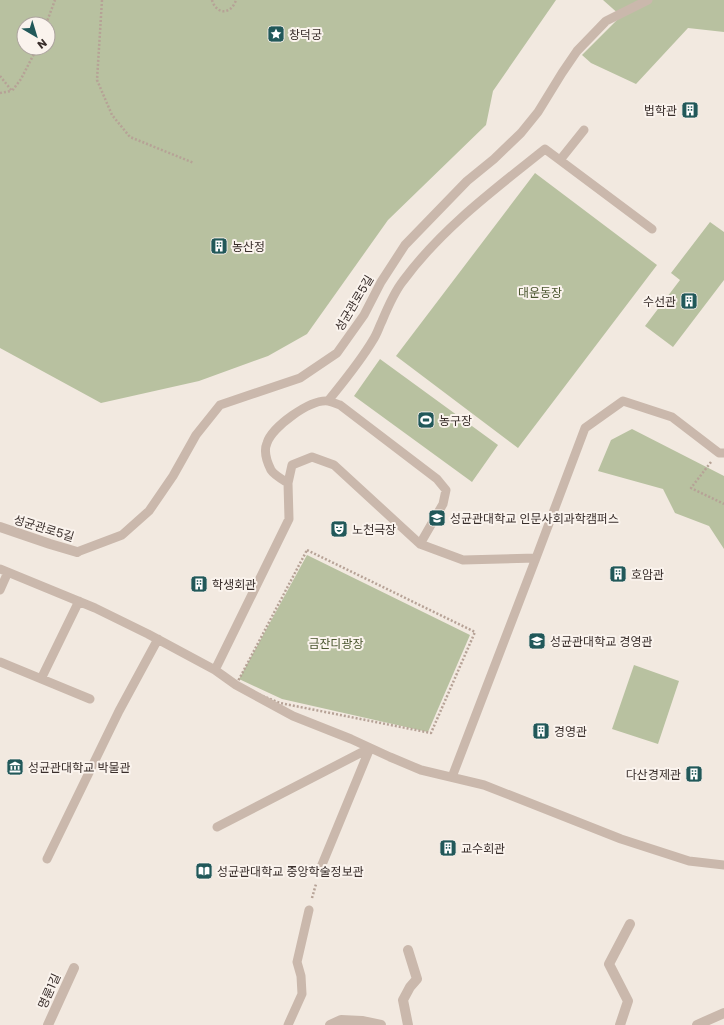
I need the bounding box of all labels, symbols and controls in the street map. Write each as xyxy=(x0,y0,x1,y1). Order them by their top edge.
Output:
north arrow xyxy=(16,16,56,56)
place icon: 창덕궁 xyxy=(266,24,286,44)
place label: 창덕궁 xyxy=(289,26,322,43)
text: N xyxy=(34,35,50,53)
building icon: 법학관 xyxy=(680,100,700,120)
place label: 법학관 xyxy=(644,102,677,119)
building icon: 농산정 xyxy=(209,236,229,256)
place label: 농산정 xyxy=(232,238,265,255)
street label: 성균관로5길 xyxy=(331,272,377,334)
park label: 대운동장 xyxy=(518,284,562,301)
building icon: 수선관 xyxy=(679,291,699,311)
place label: 수선관 xyxy=(643,293,676,310)
sports icon: 농구장 xyxy=(416,410,436,430)
place label: 농구장 xyxy=(439,412,472,429)
school or university icon: 성균관대학교 인문사회과학캠퍼스 xyxy=(427,508,447,528)
place label: 성균관대학교 인문사회과학캠퍼스 xyxy=(450,510,619,527)
street label: 성균관로5길 xyxy=(12,511,76,545)
theatre icon: 노천극장 xyxy=(329,519,349,539)
place label: 노천극장 xyxy=(352,521,396,538)
building icon: 호암관 xyxy=(608,564,628,584)
place label: 호암관 xyxy=(631,566,664,583)
building icon: 학생회관 xyxy=(189,574,209,594)
place label: 학생회관 xyxy=(212,576,256,593)
school or university icon: 성균관대학교 경영관 xyxy=(527,631,547,651)
place label: 성균관대학교 경영관 xyxy=(550,633,653,650)
park label: 금잔디광장 xyxy=(308,635,364,652)
building icon: 경영관 xyxy=(531,721,551,741)
place label: 경영관 xyxy=(554,723,587,740)
museum icon: 성균관대학교 박물관 xyxy=(5,757,25,777)
place label: 성균관대학교 박물관 xyxy=(28,759,131,776)
building icon: 다산경제관 xyxy=(684,764,704,784)
place label: 다산경제관 xyxy=(626,766,681,783)
building icon: 교수회관 xyxy=(438,838,458,858)
place label: 교수회관 xyxy=(461,840,505,857)
library icon: 성균관대학교 중앙학술정보관 xyxy=(194,861,214,881)
place label: 성균관대학교 중앙학술정보관 xyxy=(217,863,364,880)
street label: 명륜1길 xyxy=(34,971,64,1011)

